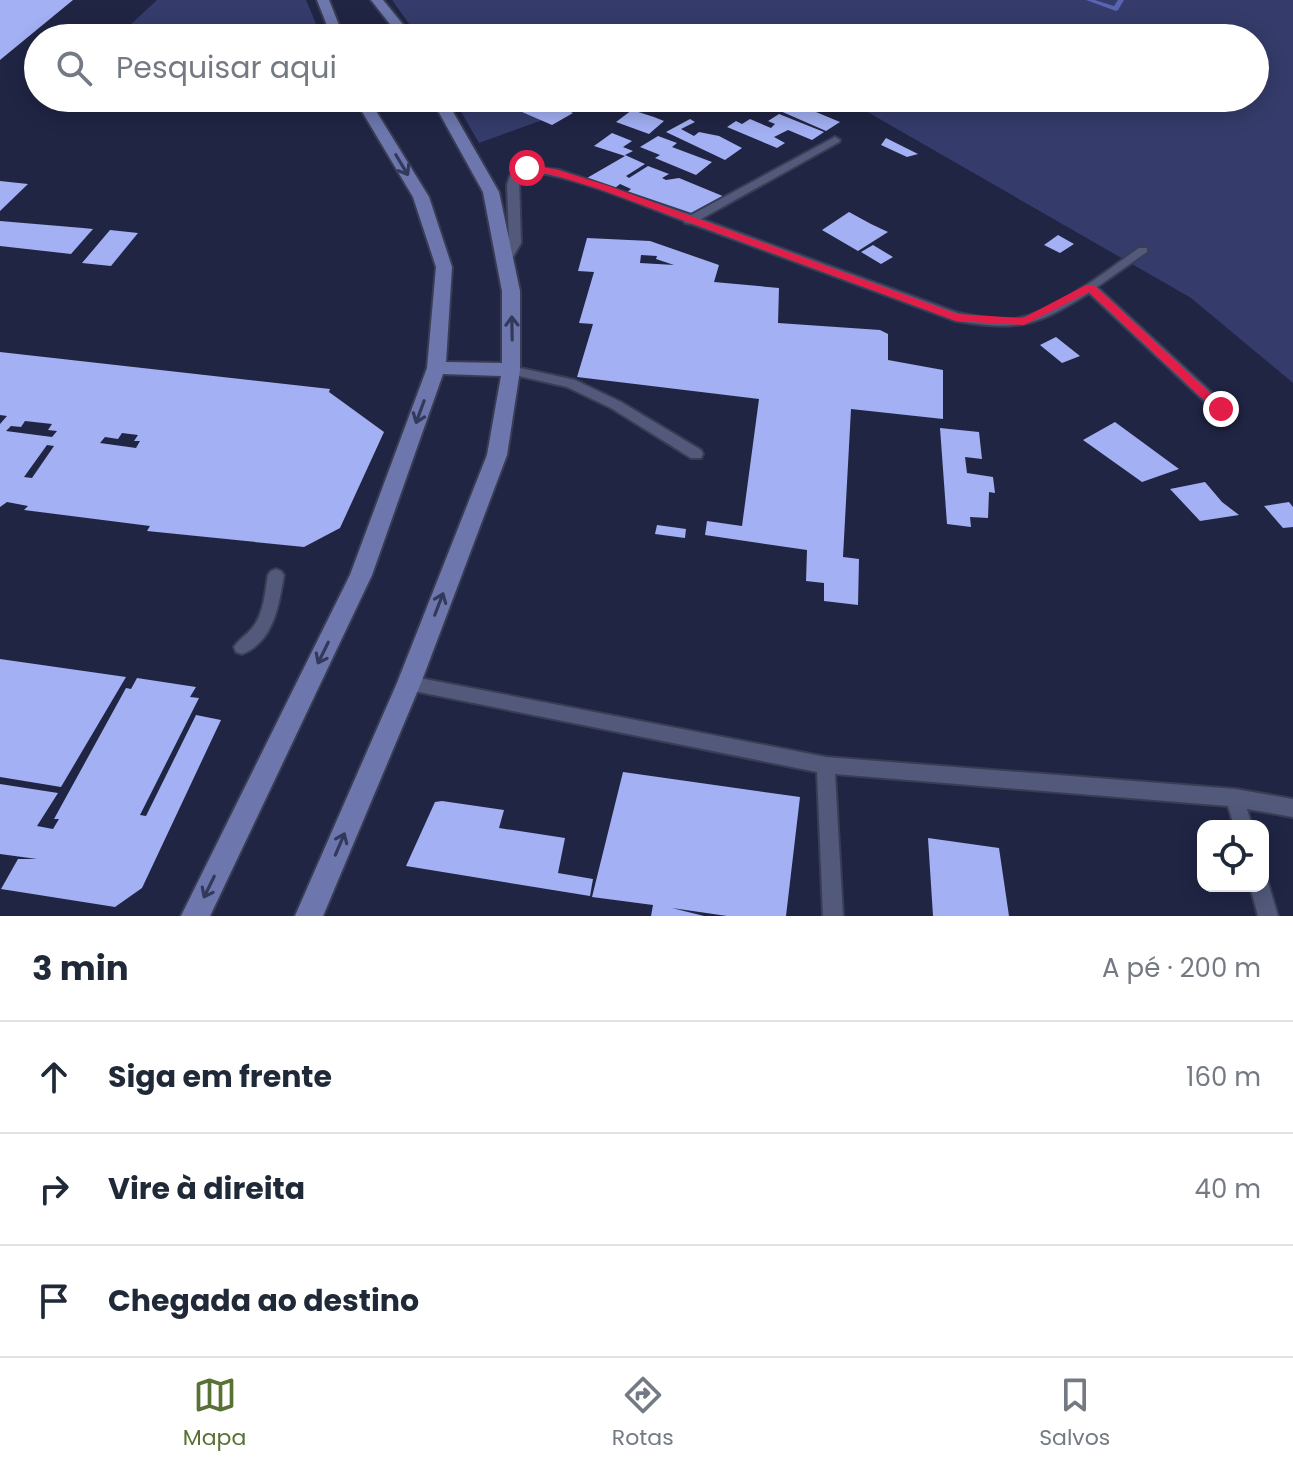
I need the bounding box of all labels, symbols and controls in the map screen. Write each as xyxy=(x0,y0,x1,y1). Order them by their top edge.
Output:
search box xyxy=(24,24,1269,112)
icon: search xyxy=(52,46,96,90)
text: Pesquisar aqui xyxy=(116,46,337,89)
route start xyxy=(509,150,545,186)
one-way arrow xyxy=(393,153,410,175)
one-way arrow xyxy=(504,315,519,342)
route end xyxy=(1203,391,1239,427)
one-way arrow xyxy=(411,399,426,424)
one-way arrow xyxy=(433,592,448,617)
one-way arrow xyxy=(314,641,329,664)
map controls xyxy=(1197,820,1269,892)
button: locate xyxy=(1197,820,1269,892)
one-way arrow xyxy=(333,832,348,857)
one-way arrow xyxy=(201,875,216,899)
text: 3 min xyxy=(32,944,129,992)
text: A pé · 200 m xyxy=(1102,950,1261,986)
icon: ahead xyxy=(32,1055,76,1099)
text: Siga em frente xyxy=(108,1055,332,1098)
text: 160 m xyxy=(1186,1059,1261,1095)
icon: right xyxy=(32,1167,76,1211)
text: Vire à direita xyxy=(108,1167,305,1210)
text: 40 m xyxy=(1195,1171,1261,1207)
icon: arrive xyxy=(32,1279,76,1323)
text: Chegada ao destino xyxy=(108,1279,419,1322)
tab: Mapa xyxy=(183,1373,246,1454)
tab: Rotas xyxy=(612,1373,674,1454)
tab: Salvos xyxy=(1039,1373,1110,1454)

